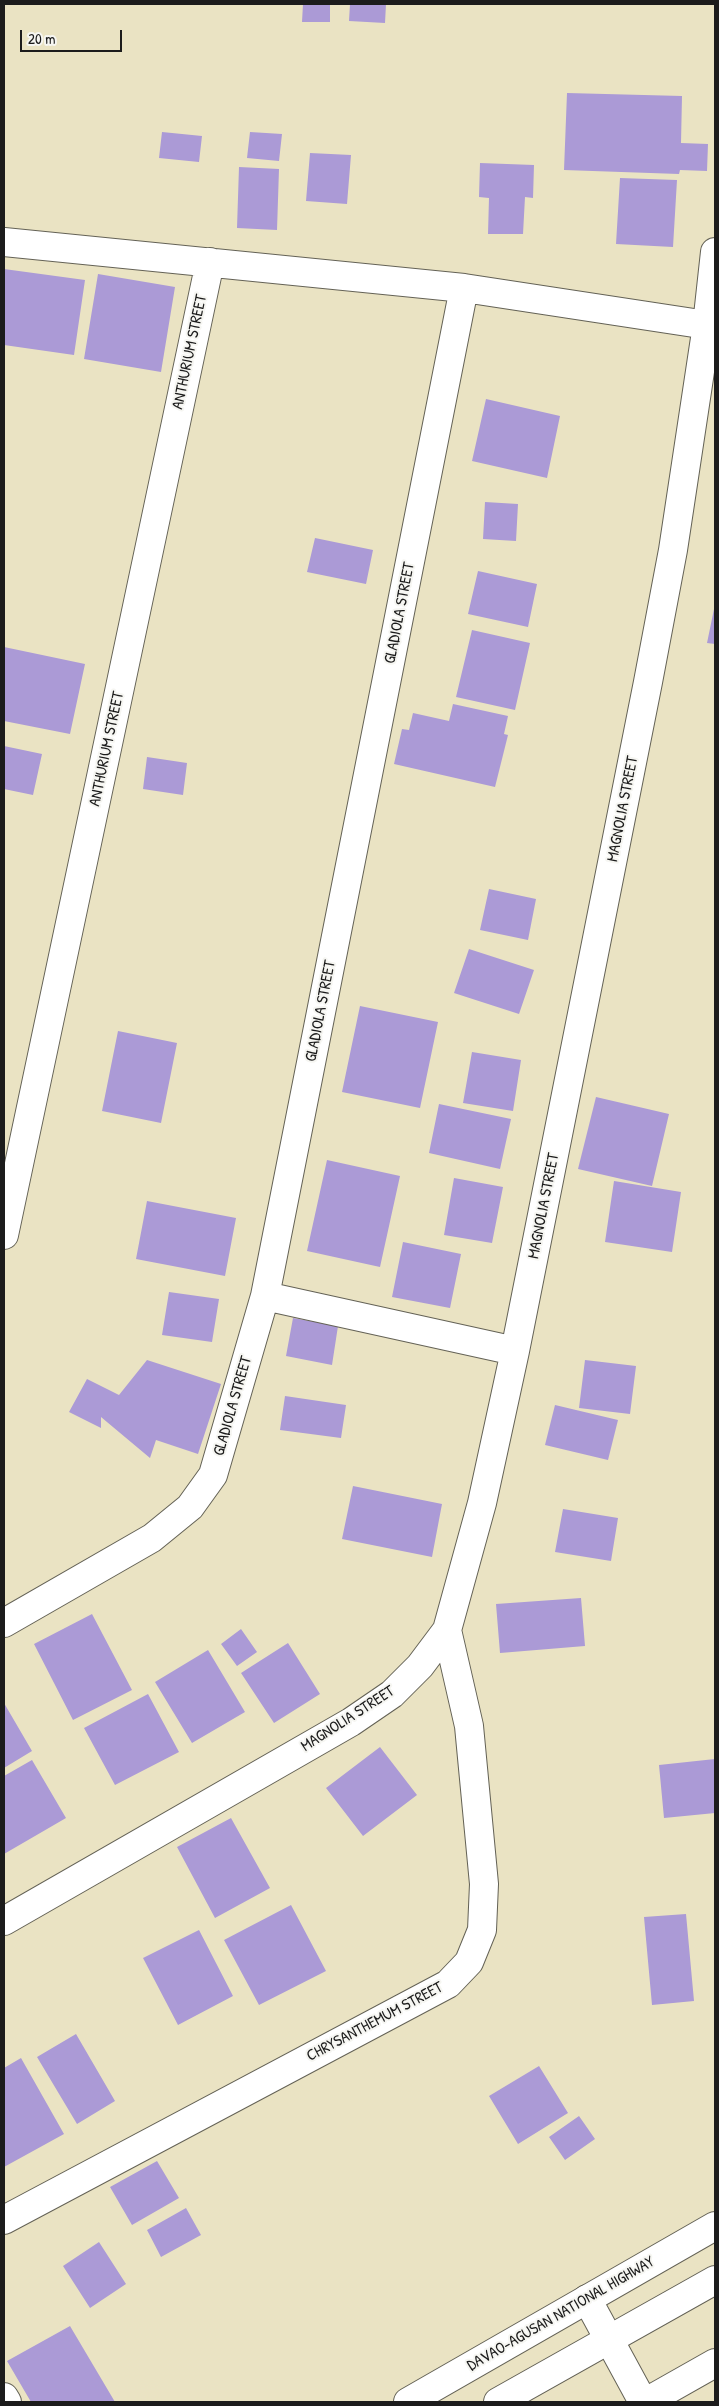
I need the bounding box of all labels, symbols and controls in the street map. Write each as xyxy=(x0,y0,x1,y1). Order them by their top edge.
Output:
scale bar xyxy=(22,20,125,52)
text: 20 m xyxy=(28,28,55,49)
street label: ANTHURIUM STREET xyxy=(168,293,212,411)
street label: GLADIOLA STREET xyxy=(381,561,419,665)
street label: ANTHURIUM STREET xyxy=(85,690,129,808)
street label: MAGNOLIA STREET xyxy=(603,754,643,864)
street label: GLADIOLA STREET xyxy=(302,959,340,1063)
street label: MAGNOLIA STREET xyxy=(524,1151,564,1261)
street label: GLADIOLA STREET xyxy=(210,1354,256,1458)
street label: MAGNOLIA STREET xyxy=(298,1682,398,1756)
street label: CHRYSANTHEMUM STREET xyxy=(304,1978,446,2066)
street label: DAVAO-AGUSAN NATIONAL HIGHWAY xyxy=(464,2252,658,2376)

